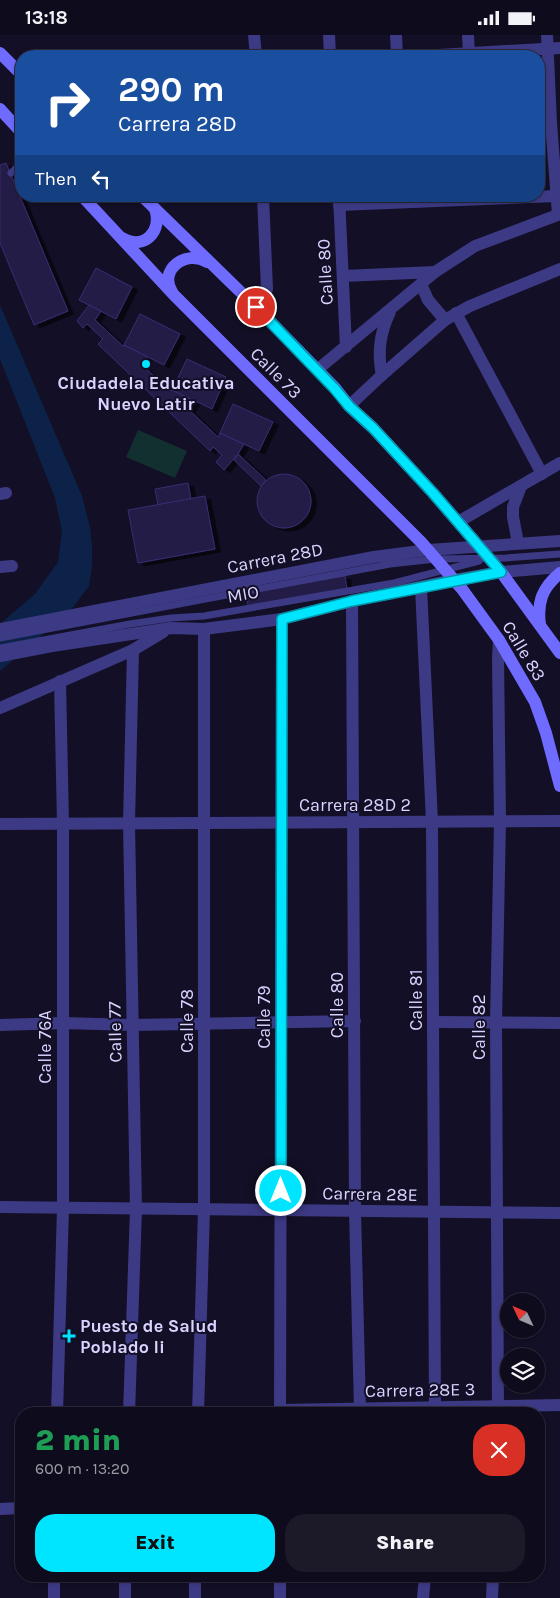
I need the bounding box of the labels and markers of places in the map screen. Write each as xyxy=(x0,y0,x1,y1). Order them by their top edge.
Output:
pin xyxy=(235,286,277,328)
marker: Ciudadela Educativa Nuevo Latir xyxy=(140,358,152,370)
place label: Ciudadela Educativa Nuevo Latir xyxy=(57,372,235,415)
place label: Puesto de Salud Poblado Ii xyxy=(80,1315,218,1358)
marker: Puesto de Salud Poblado Ii xyxy=(62,1329,76,1343)

